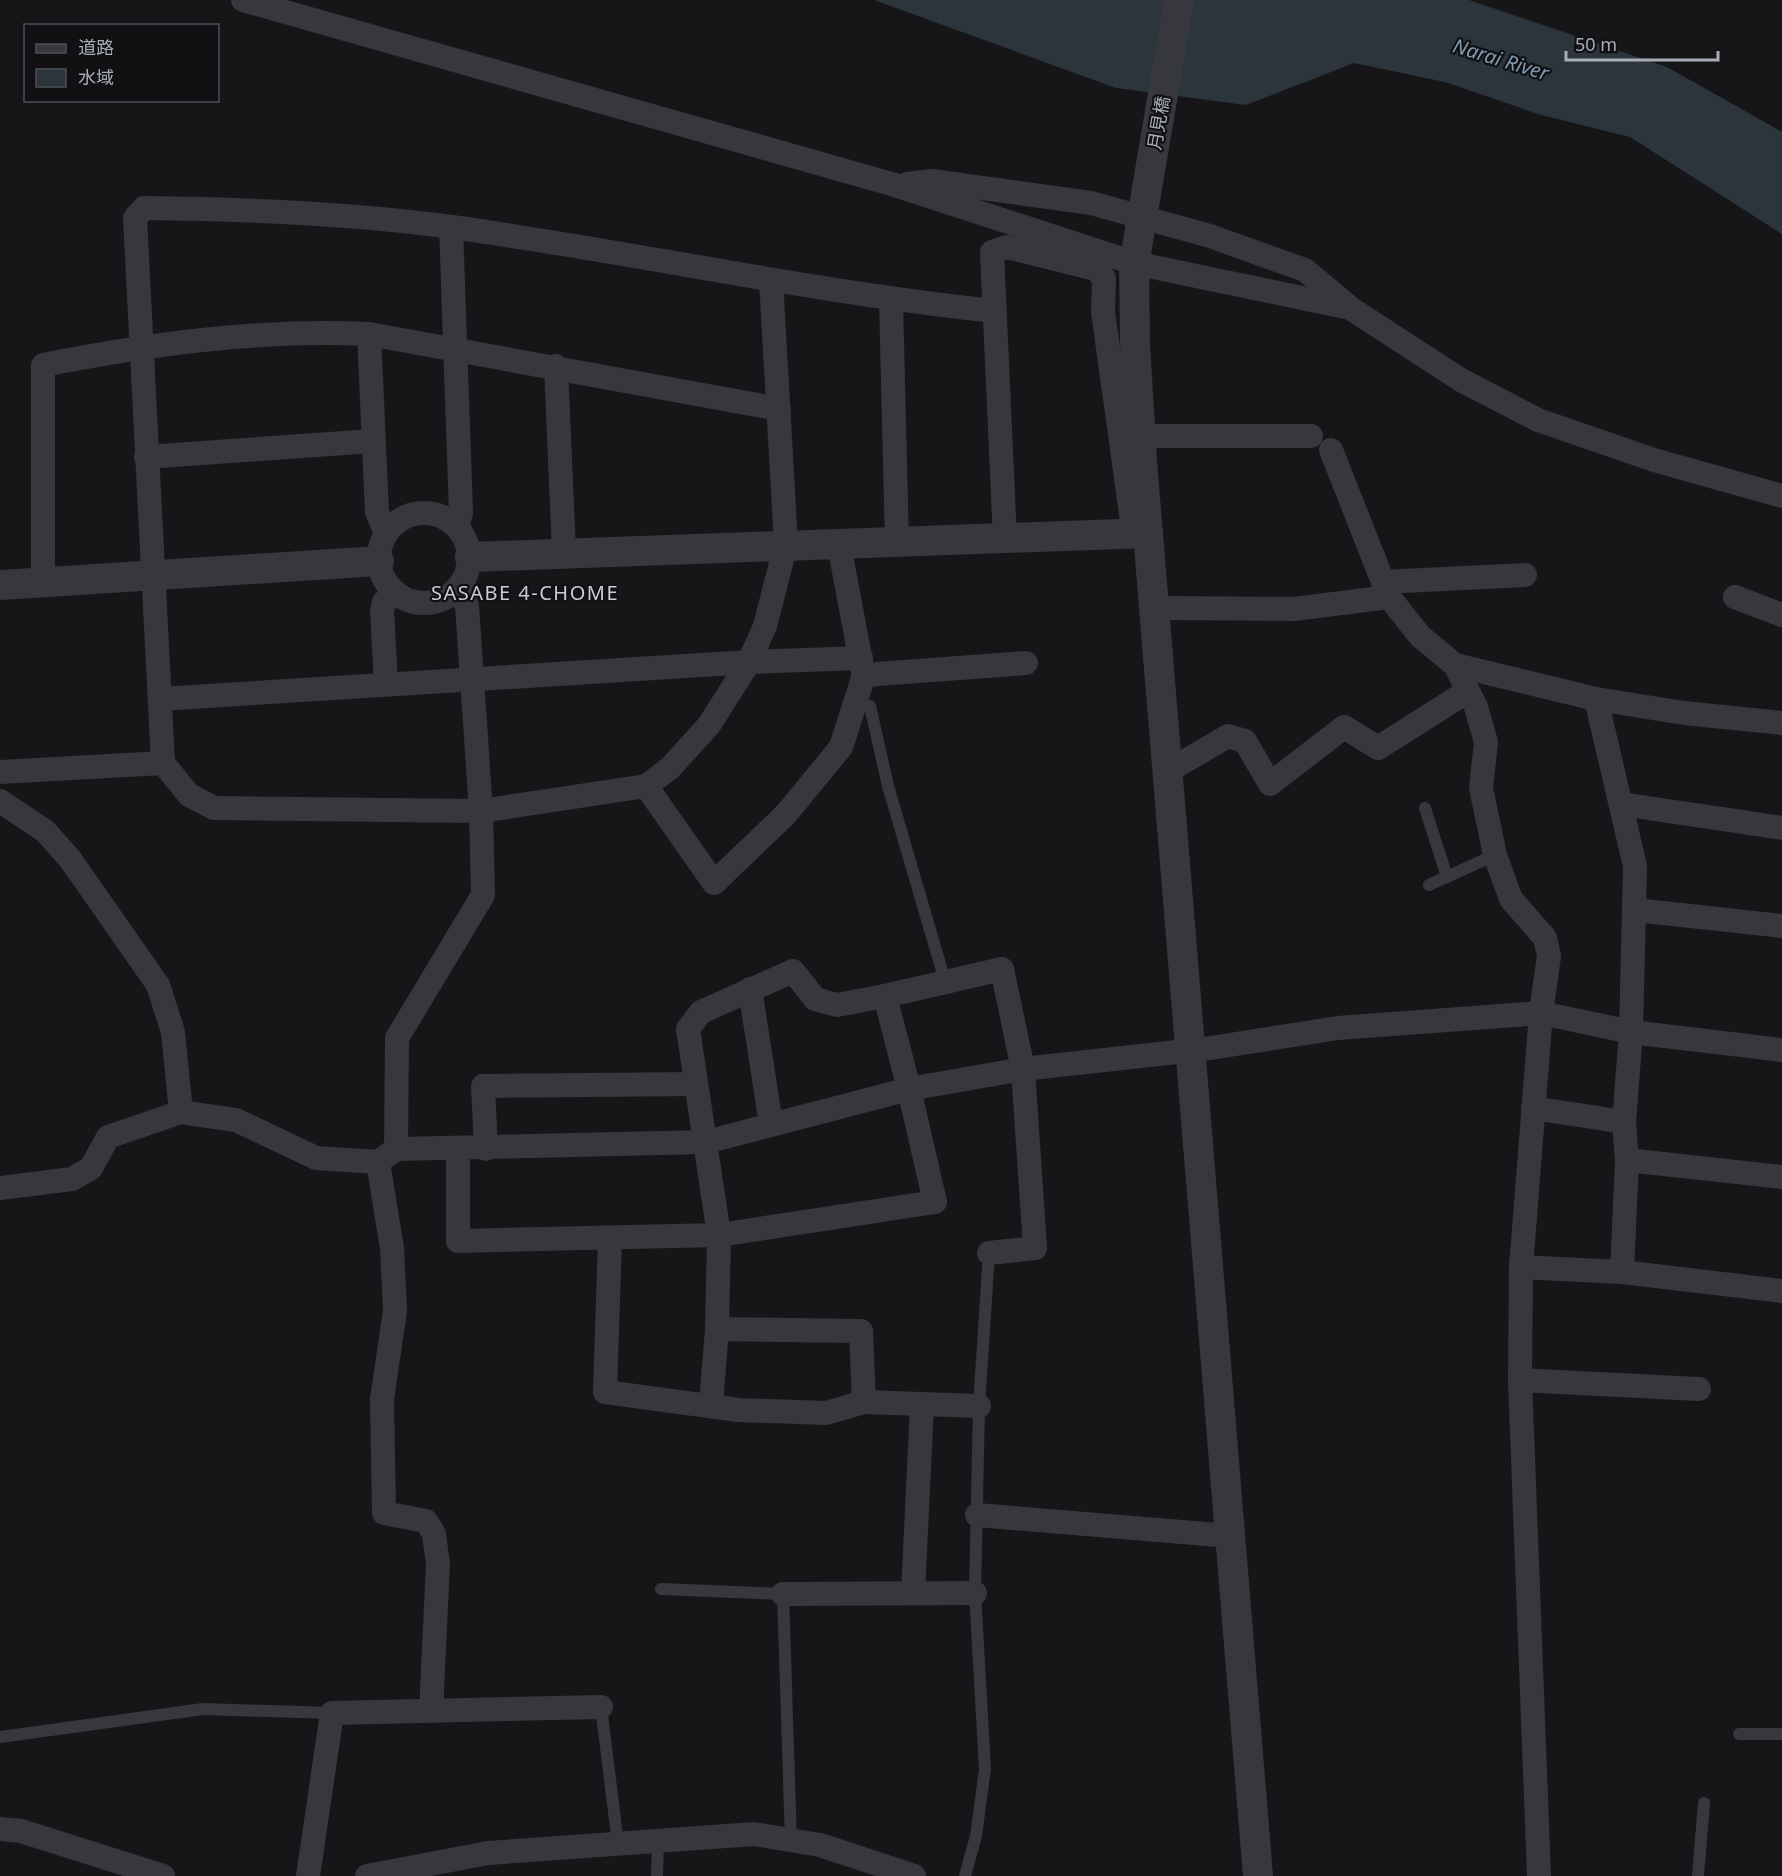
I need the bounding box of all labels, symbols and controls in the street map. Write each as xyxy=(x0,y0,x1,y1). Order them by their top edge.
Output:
legend xyxy=(24,24,219,102)
scale bar xyxy=(1566,24,1718,62)
water label: Narai River xyxy=(1450,32,1553,87)
text: 50 m xyxy=(1575,32,1617,56)
text: 道路 xyxy=(78,35,114,59)
text: 水域 xyxy=(78,65,114,89)
street label: 月見橋 xyxy=(1141,94,1175,152)
district label: SASABE 4-CHOME xyxy=(431,579,619,606)

